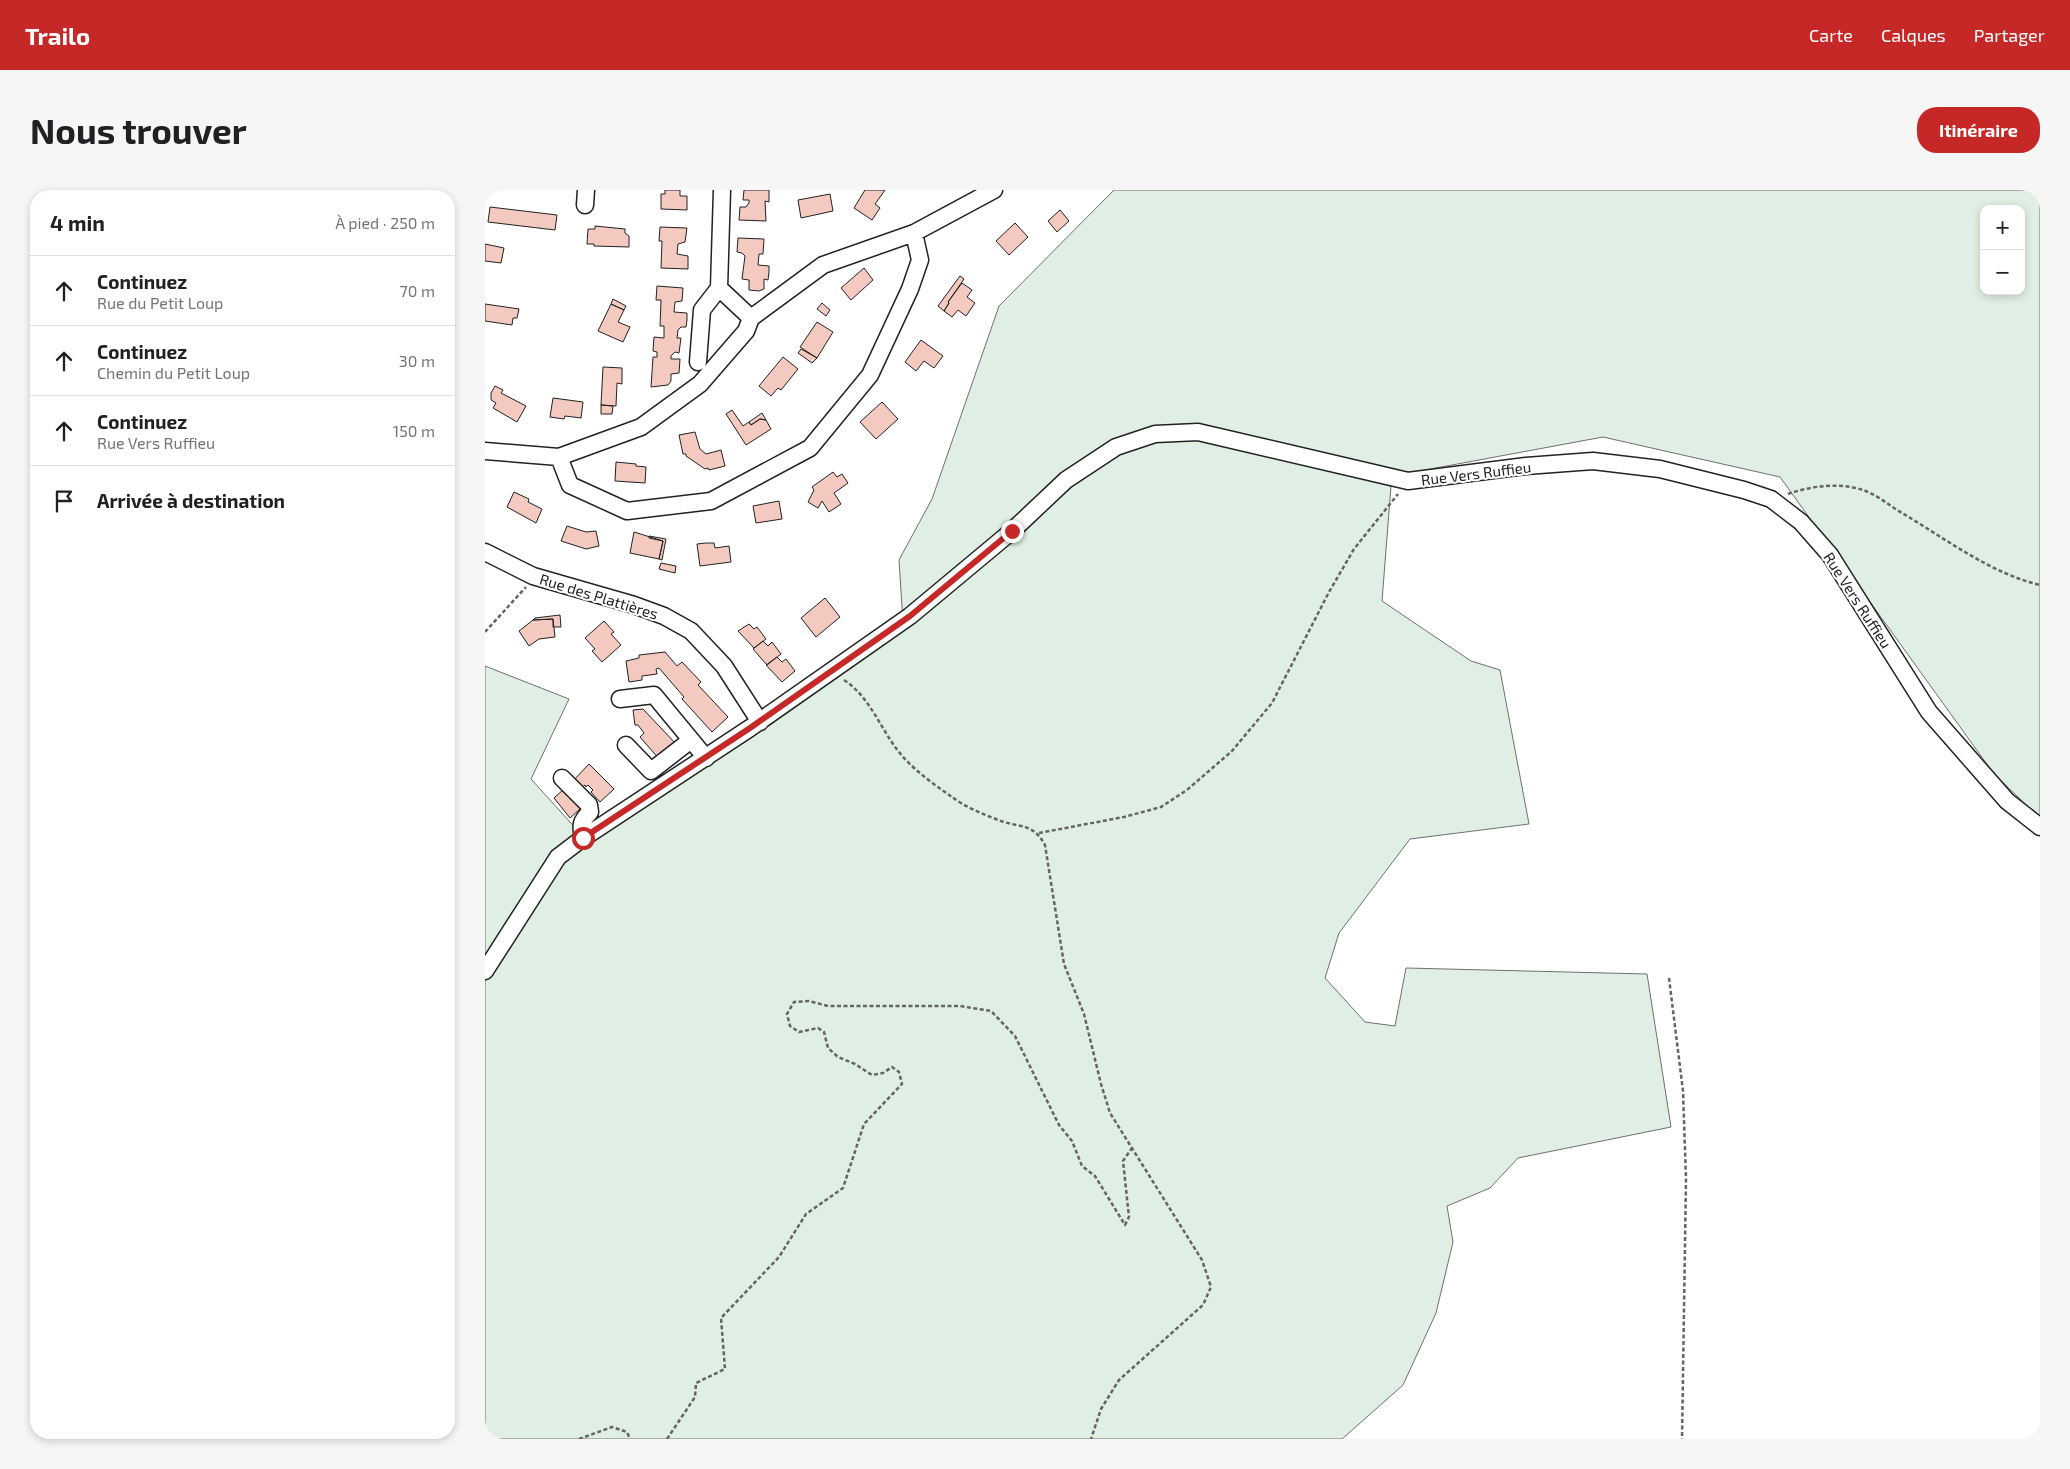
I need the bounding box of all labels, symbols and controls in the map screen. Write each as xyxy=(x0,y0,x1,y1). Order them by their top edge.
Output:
text: Trailo xyxy=(25,21,90,50)
text: Carte xyxy=(1809,24,1853,46)
text: Calques xyxy=(1881,24,1946,46)
text: Partager xyxy=(1974,24,2045,46)
button: Itinéraire xyxy=(1917,107,2040,153)
text: Nous trouver xyxy=(30,109,247,151)
map controls xyxy=(1980,205,2025,295)
button: + xyxy=(1980,205,2025,250)
text: 4 min xyxy=(50,210,105,235)
text: À pied · 250 m xyxy=(335,213,435,232)
button: − xyxy=(1980,250,2025,295)
text: Continuez xyxy=(97,270,187,293)
icon: ahead xyxy=(50,277,78,305)
text: 70 m xyxy=(400,281,435,300)
text: Rue du Petit Loup xyxy=(97,293,223,312)
text: Continuez xyxy=(97,340,187,363)
icon: ahead xyxy=(50,347,78,375)
text: 30 m xyxy=(399,351,435,370)
text: Chemin du Petit Loup xyxy=(97,363,250,382)
text: Continuez xyxy=(97,410,187,433)
icon: ahead xyxy=(50,417,78,445)
text: 150 m xyxy=(393,421,435,440)
text: Rue Vers Ruffieu xyxy=(97,433,215,452)
street label: Rue Vers Ruffieu xyxy=(1420,457,1532,489)
icon: arrive xyxy=(50,487,78,515)
text: Arrivée à destination xyxy=(97,489,285,512)
route end xyxy=(1001,520,1024,543)
street label: Rue Vers Ruffieu xyxy=(1820,549,1896,651)
street label: Rue des Plattières xyxy=(538,569,660,623)
route start xyxy=(572,827,595,850)

